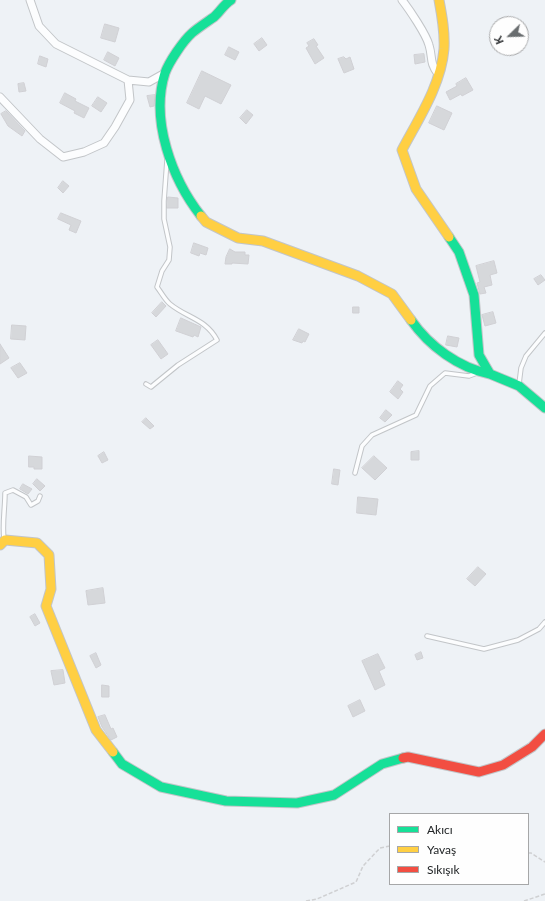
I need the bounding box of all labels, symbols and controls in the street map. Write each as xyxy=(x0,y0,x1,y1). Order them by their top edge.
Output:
north arrow xyxy=(489,16,529,56)
text: K xyxy=(491,34,506,47)
legend xyxy=(389,813,529,885)
text: Akıcı xyxy=(427,822,453,837)
text: Yavaş xyxy=(427,842,456,857)
text: Sıkışık xyxy=(427,862,460,877)

